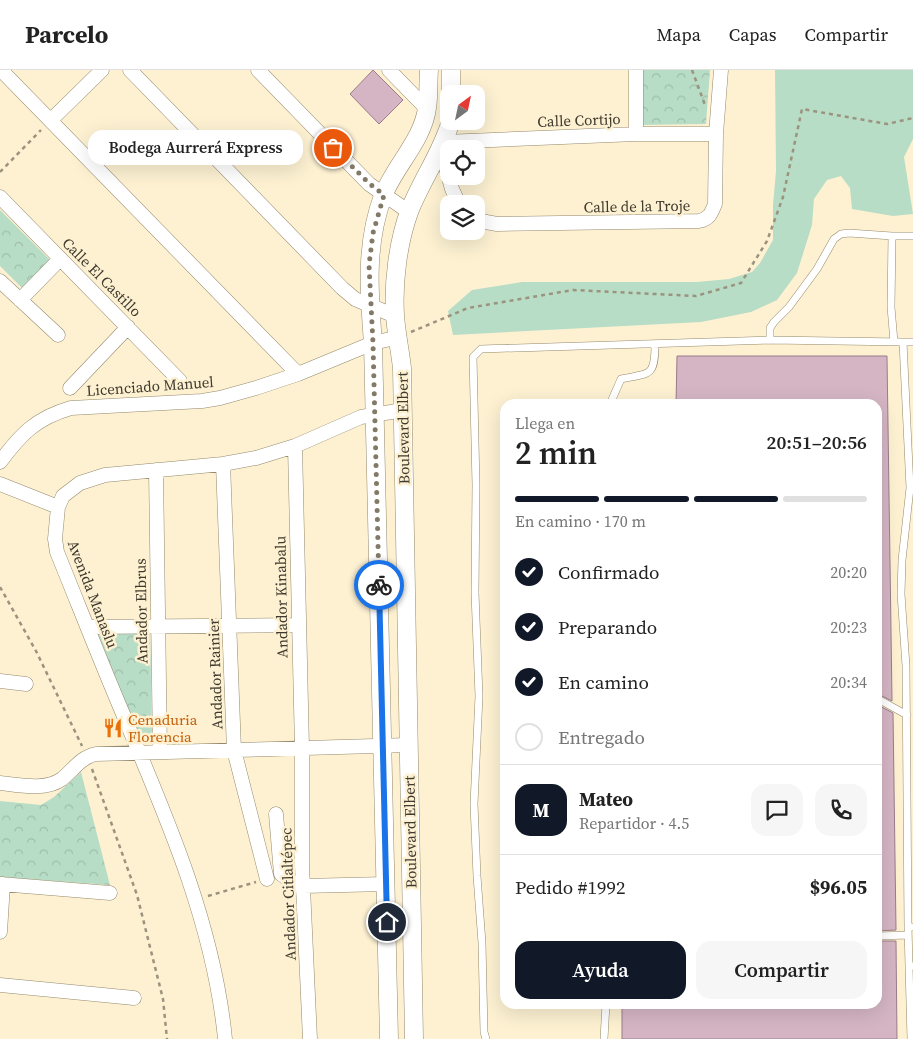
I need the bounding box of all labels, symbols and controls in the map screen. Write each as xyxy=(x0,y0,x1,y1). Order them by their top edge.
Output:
text: Parcelo xyxy=(25,18,108,51)
text: Mapa xyxy=(656,22,701,47)
text: Capas xyxy=(729,22,776,47)
text: Compartir xyxy=(804,22,888,47)
north arrow xyxy=(440,85,485,130)
map controls xyxy=(440,85,485,240)
street label: Calle Cortijo xyxy=(537,108,621,132)
pin xyxy=(312,127,354,169)
callout: Bodega Aurrerá Express xyxy=(88,130,303,166)
icon: bag xyxy=(319,134,347,162)
text: Bodega Aurrerá Express xyxy=(108,136,283,158)
button: locate xyxy=(440,140,485,185)
button: layers xyxy=(440,195,485,240)
street label: Calle de la Troje xyxy=(583,195,691,217)
street label: Calle El Castillo xyxy=(58,233,146,321)
street label: Licenciado Manuel xyxy=(86,371,215,401)
street label: Boulevard Elbert xyxy=(392,371,414,485)
text: Llega en xyxy=(515,412,575,434)
text: 20:51–20:56 xyxy=(767,429,867,455)
text: 2 min xyxy=(515,431,597,475)
text: En camino · 170 m xyxy=(515,510,646,532)
street label: Andador Kinabalu xyxy=(269,535,293,658)
street label: Avenida Manaslu xyxy=(63,537,123,651)
street label: Andador Elbrus xyxy=(130,558,152,664)
icon: check xyxy=(515,558,543,586)
text: Confirmado xyxy=(558,559,660,585)
courier xyxy=(354,560,404,610)
text: 20:20 xyxy=(830,561,867,583)
icon: bike xyxy=(365,571,393,599)
icon: check xyxy=(515,613,543,641)
text: Preparando xyxy=(558,614,657,640)
text: 20:23 xyxy=(830,616,867,638)
street label: Andador Rainier xyxy=(203,617,227,730)
icon: check xyxy=(515,668,543,696)
text: En camino xyxy=(558,669,649,695)
text: 20:34 xyxy=(830,671,867,693)
place label: Cenaduria Florencia xyxy=(128,709,198,747)
restaurant icon: Cenaduria Florencia xyxy=(102,717,124,739)
text: Entregado xyxy=(558,724,645,750)
street label: Boulevard Elbert xyxy=(399,775,421,889)
button: chat xyxy=(751,784,803,836)
button: phone xyxy=(815,784,867,836)
text: Mateo xyxy=(579,786,633,812)
text: M xyxy=(532,797,550,823)
text: Repartidor · 4.5 xyxy=(579,812,689,834)
street label: Andador Citlaltépec xyxy=(275,827,301,961)
text: Pedido #1992 xyxy=(515,874,626,900)
text: $96.05 xyxy=(810,874,867,900)
pin xyxy=(366,901,408,943)
icon: home xyxy=(373,908,401,936)
button: Ayuda xyxy=(515,941,686,999)
button: Compartir xyxy=(696,941,867,999)

